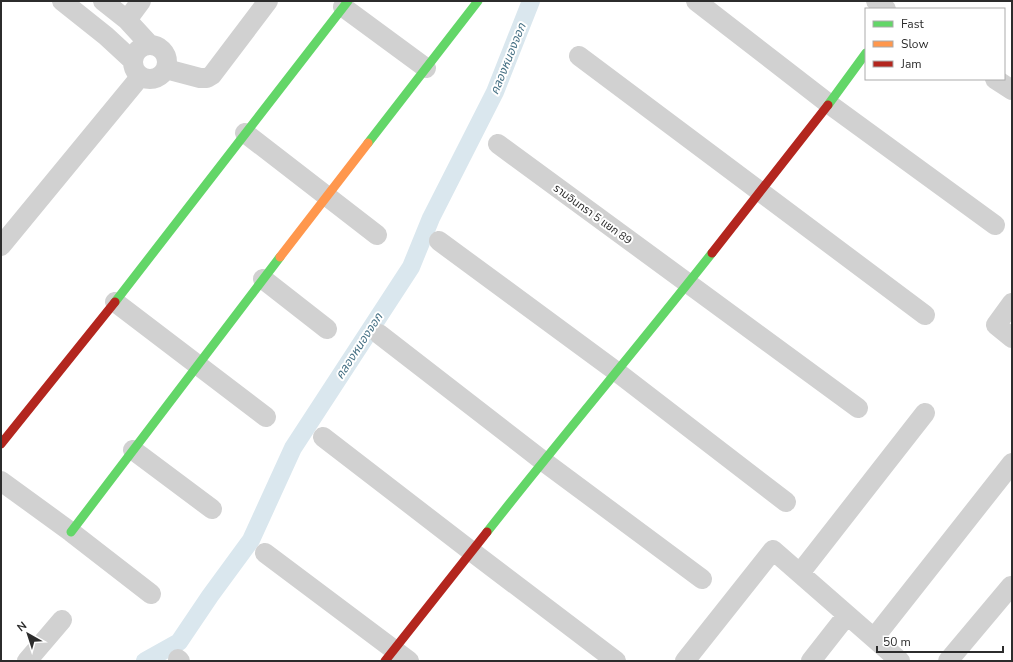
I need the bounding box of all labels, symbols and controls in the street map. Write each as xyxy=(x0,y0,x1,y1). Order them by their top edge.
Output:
legend xyxy=(865,8,1005,80)
text: Fast xyxy=(901,16,924,32)
water label: คลองหนองจอก xyxy=(486,20,530,97)
text: Slow xyxy=(901,36,929,52)
text: Jam xyxy=(900,56,922,72)
street label: รามอินทรา 5 แยก 89 xyxy=(550,181,635,248)
water label: คลองหนองจอก xyxy=(332,309,387,382)
north arrow xyxy=(8,614,48,654)
text: N xyxy=(14,618,30,635)
scale bar xyxy=(877,628,1003,654)
text: 50 m xyxy=(883,634,911,650)

